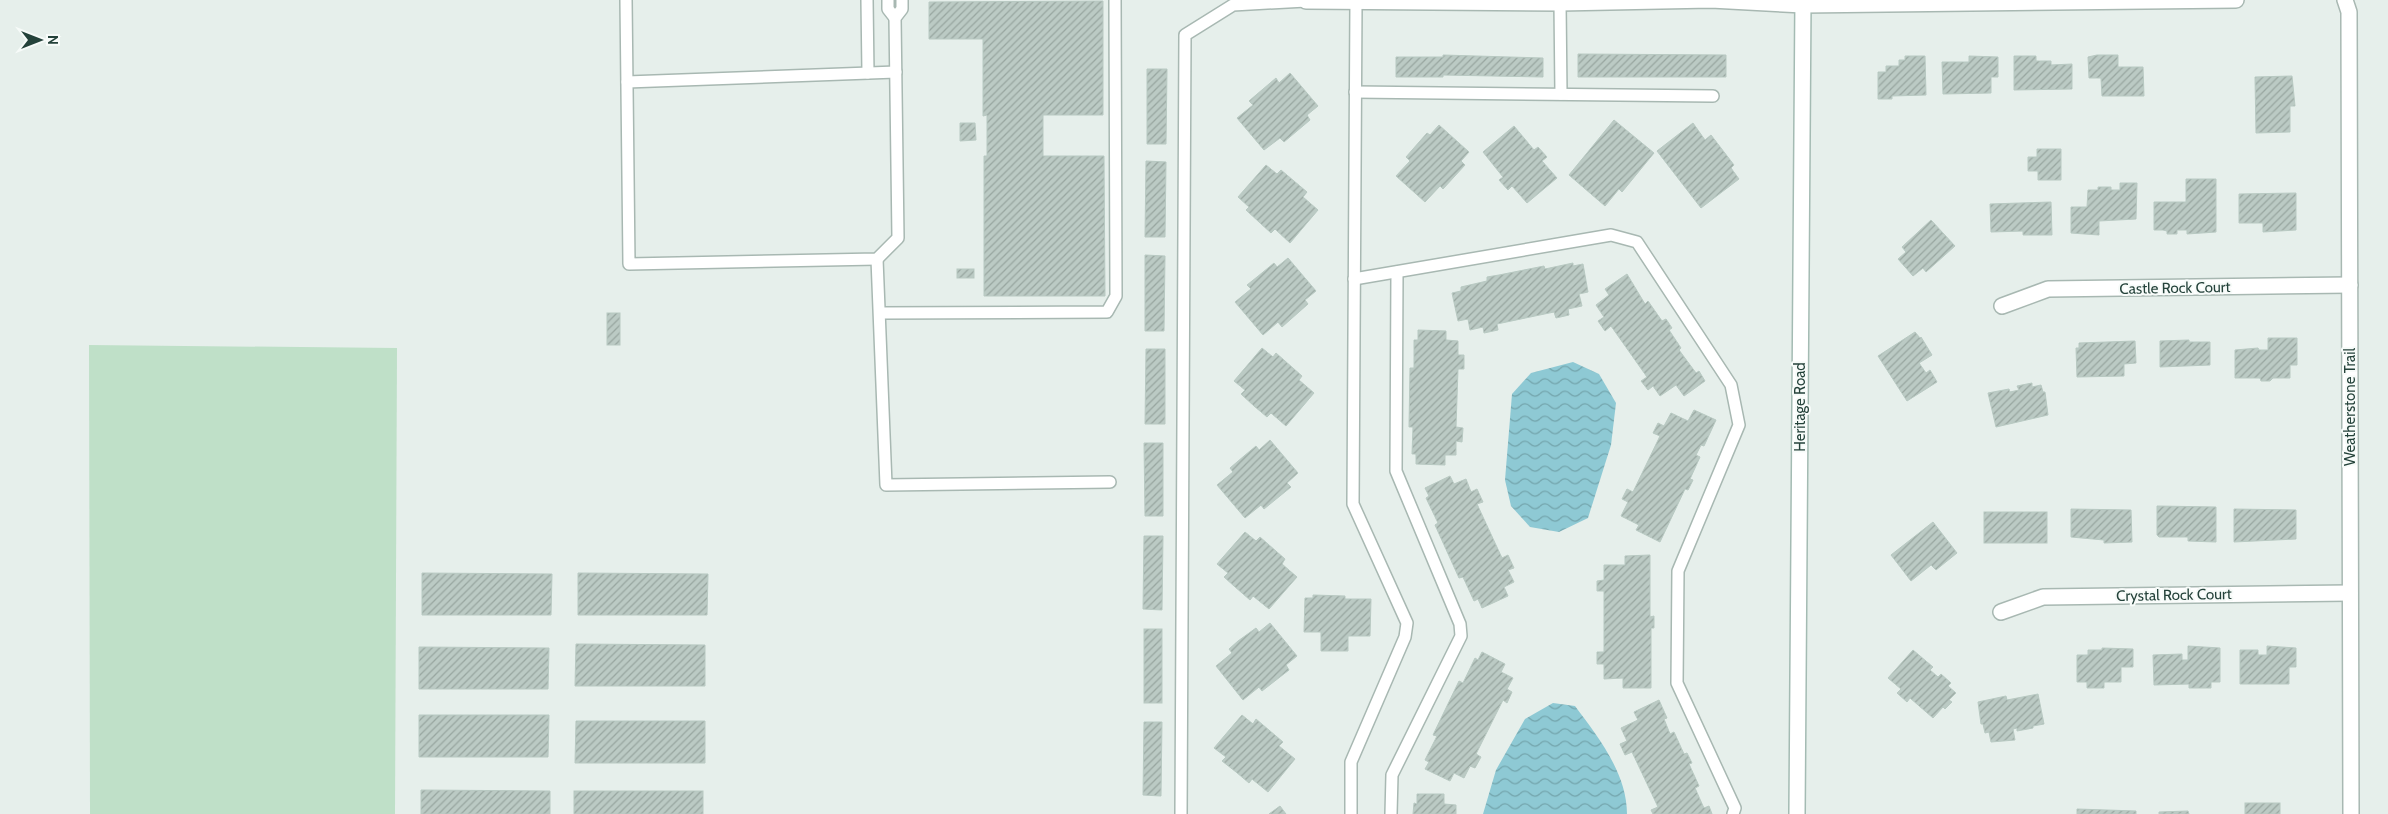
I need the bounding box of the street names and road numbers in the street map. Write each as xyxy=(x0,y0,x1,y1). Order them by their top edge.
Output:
street label: Castle Rock Court xyxy=(2119,278,2231,298)
street label: Weatherstone Trail xyxy=(2341,348,2359,466)
street label: Heritage Road xyxy=(1791,362,1809,452)
street label: Crystal Rock Court xyxy=(2116,585,2232,605)

